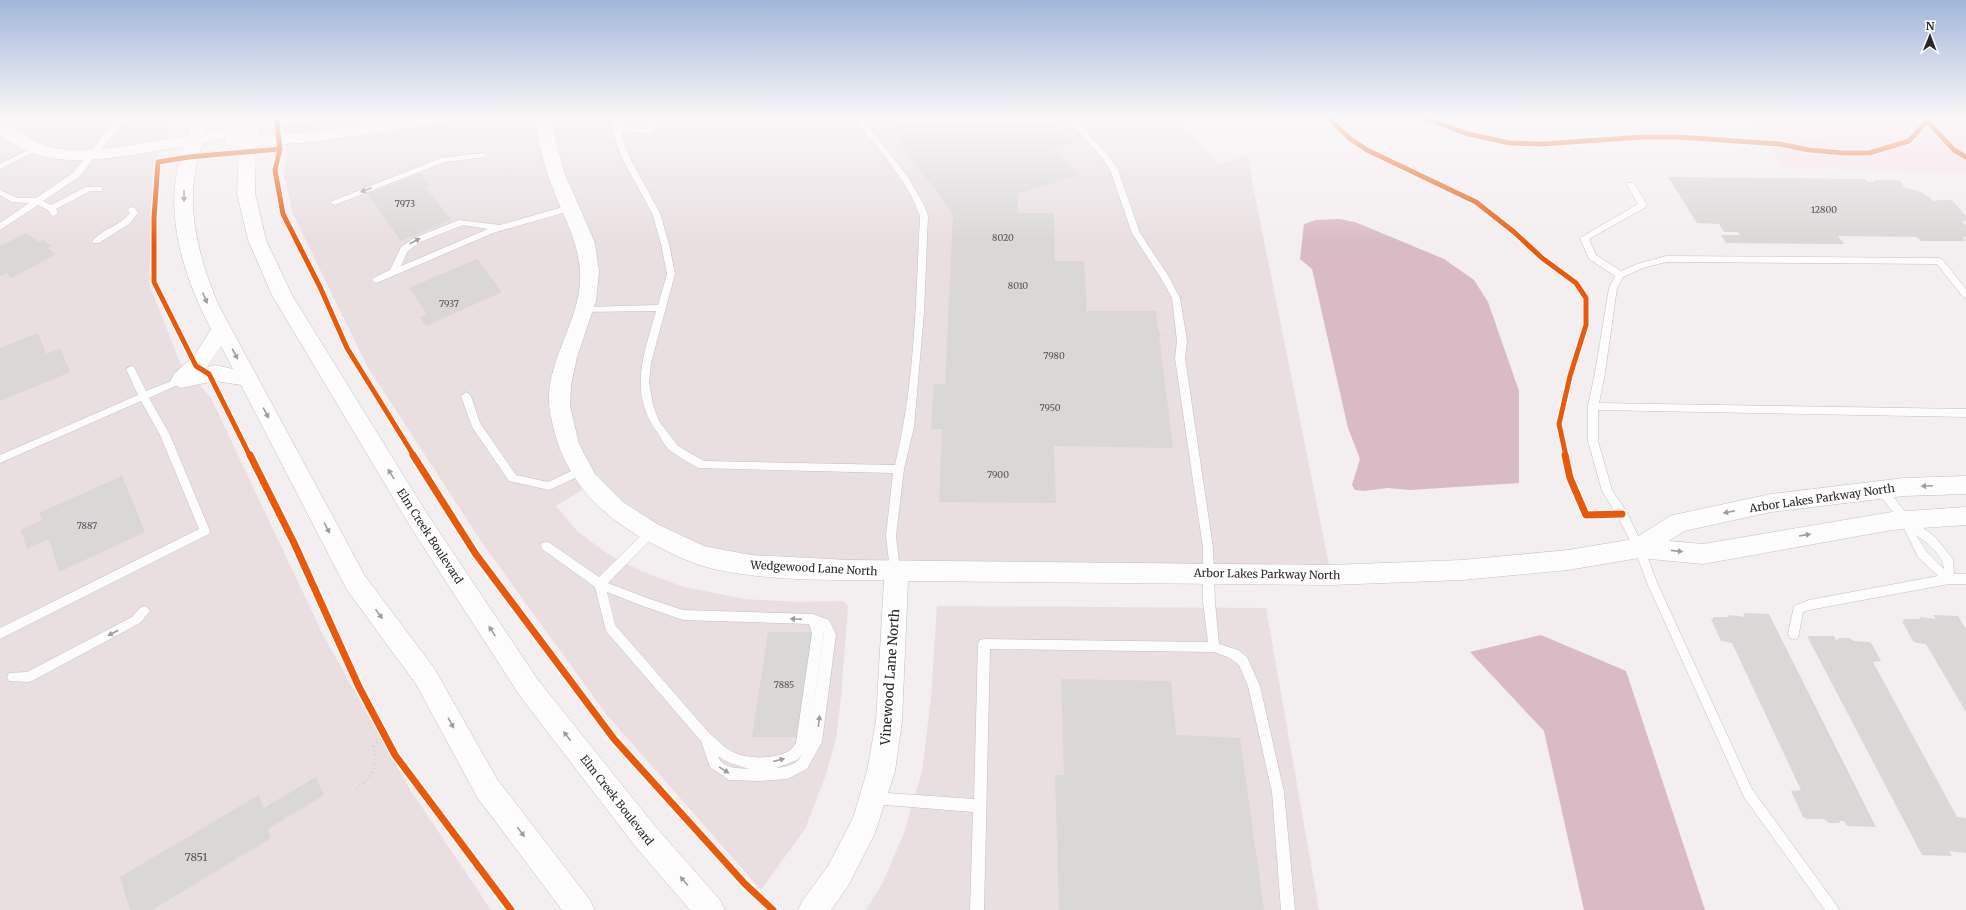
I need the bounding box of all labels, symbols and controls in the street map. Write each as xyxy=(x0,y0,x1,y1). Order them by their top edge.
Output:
north arrow xyxy=(1910,16,1950,56)
text: N xyxy=(1926,19,1935,33)
one-way arrow xyxy=(360,187,372,193)
one-way arrow xyxy=(181,190,187,203)
house number: 7973 xyxy=(395,198,415,209)
house number: 12800 xyxy=(1811,204,1837,215)
house number: 8020 xyxy=(992,232,1014,243)
one-way arrow xyxy=(409,238,421,244)
house number: 8010 xyxy=(1008,280,1028,291)
one-way arrow xyxy=(202,292,208,303)
house number: 7937 xyxy=(439,298,459,309)
one-way arrow xyxy=(232,348,238,359)
house number: 7980 xyxy=(1043,350,1065,361)
house number: 7950 xyxy=(1039,402,1061,413)
one-way arrow xyxy=(263,407,269,419)
one-way arrow xyxy=(387,468,394,480)
house number: 7900 xyxy=(987,469,1009,480)
street label: Arbor Lakes Parkway North xyxy=(1747,481,1896,515)
one-way arrow xyxy=(1920,483,1933,489)
street label: Elm Creek Boulevard xyxy=(394,486,466,586)
one-way arrow xyxy=(1723,509,1735,515)
house number: 7887 xyxy=(77,520,97,531)
one-way arrow xyxy=(324,522,330,534)
one-way arrow xyxy=(1799,532,1812,538)
one-way arrow xyxy=(1671,548,1683,555)
street label: Wedgewood Lane North xyxy=(749,558,879,578)
street label: Arbor Lakes Parkway North xyxy=(1193,566,1341,582)
street label: Vinewood Lane North xyxy=(877,608,903,747)
one-way arrow xyxy=(375,609,383,620)
one-way arrow xyxy=(789,616,802,622)
one-way arrow xyxy=(488,625,495,636)
one-way arrow xyxy=(107,629,118,636)
house number: 7885 xyxy=(774,679,794,690)
one-way arrow xyxy=(816,715,822,727)
one-way arrow xyxy=(447,717,454,729)
one-way arrow xyxy=(563,731,571,742)
street label: Elm Creek Boulevard xyxy=(577,752,657,848)
one-way arrow xyxy=(773,757,785,763)
one-way arrow xyxy=(719,766,730,774)
one-way arrow xyxy=(516,827,525,838)
house number: 7851 xyxy=(185,850,207,864)
one-way arrow xyxy=(679,876,689,886)

